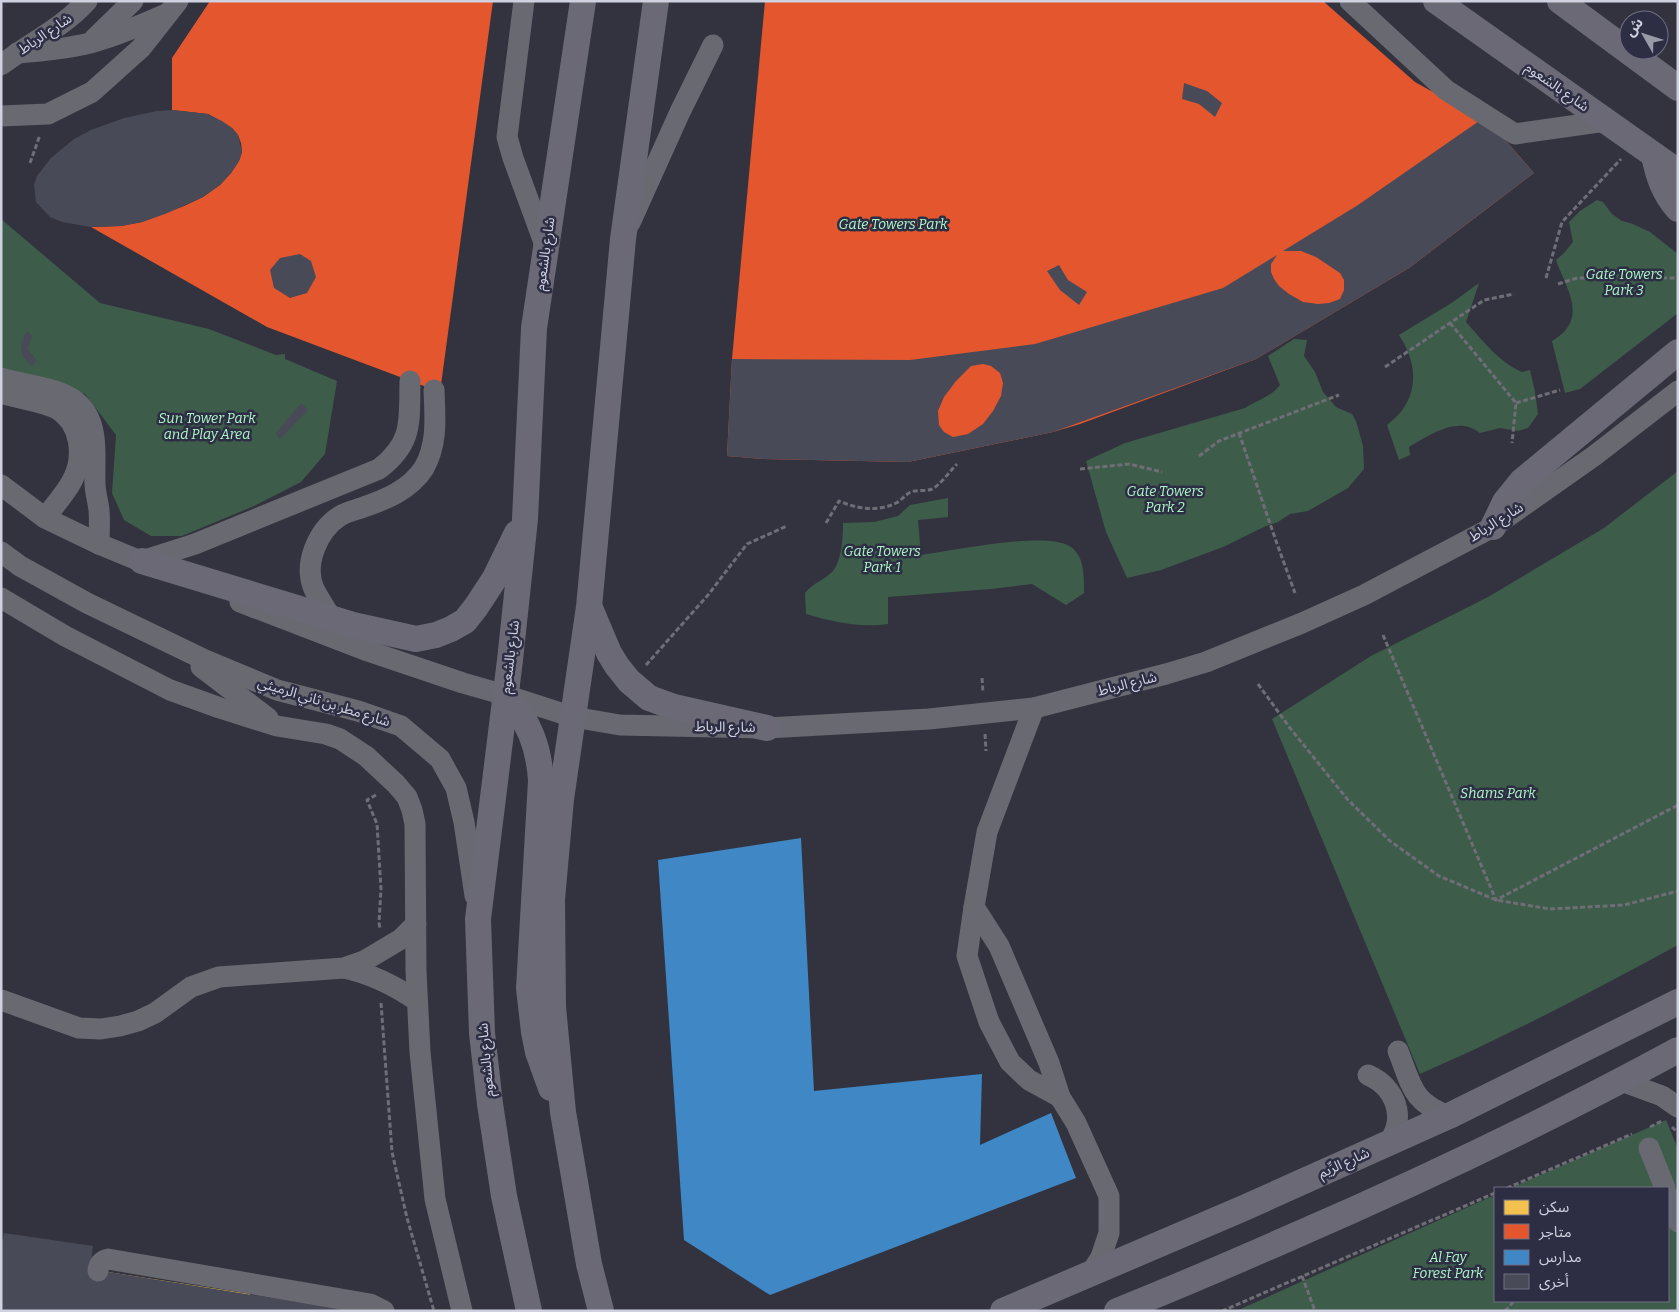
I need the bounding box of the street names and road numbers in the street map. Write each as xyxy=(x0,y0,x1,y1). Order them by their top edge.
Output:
street label: شارع الرباط xyxy=(15,10,76,60)
street label: شارع بالشعوم xyxy=(1521,59,1592,117)
street label: شارع بالشعوم xyxy=(531,216,561,292)
street label: شارع الرباط xyxy=(1466,499,1527,547)
street label: شارع بالشعوم xyxy=(497,619,525,695)
street label: شارع الرباط xyxy=(1095,668,1159,702)
street label: شارع مطر بن ثاني الرميثي xyxy=(255,674,392,732)
street label: شارع الرباط xyxy=(694,718,756,738)
street label: شارع بالشعوم xyxy=(474,1022,500,1098)
street label: شارع الرِّيم xyxy=(1316,1144,1373,1184)

